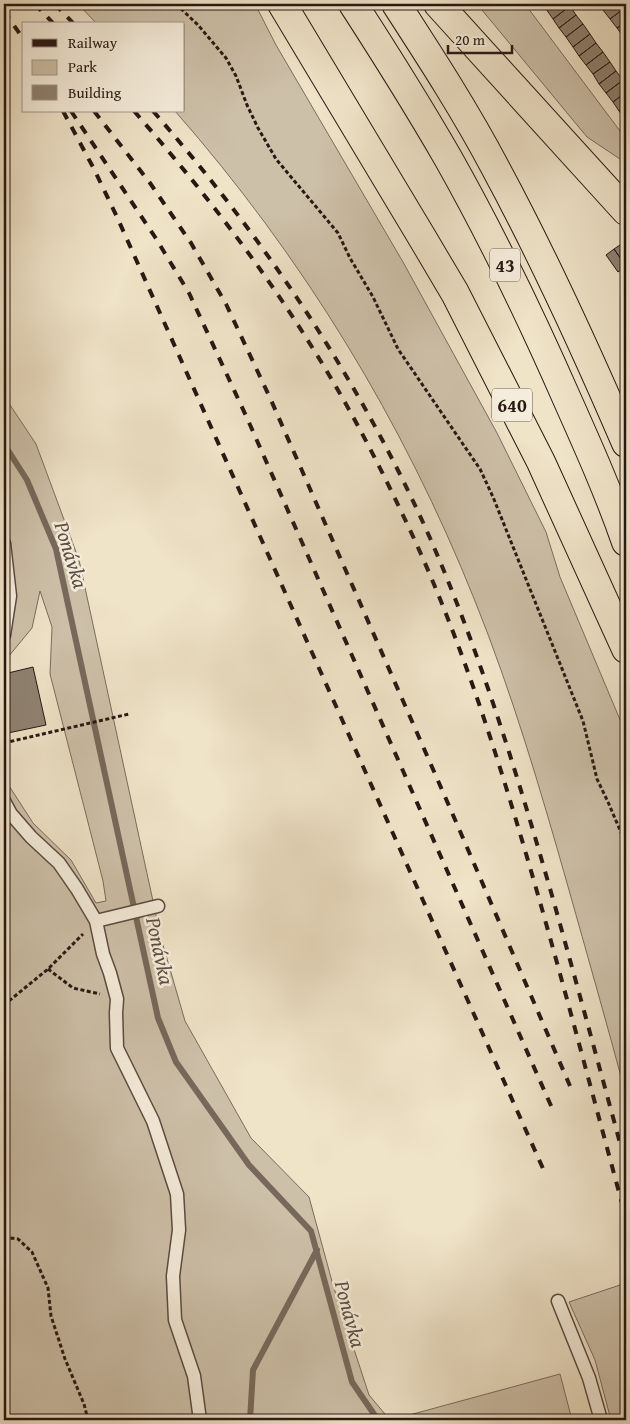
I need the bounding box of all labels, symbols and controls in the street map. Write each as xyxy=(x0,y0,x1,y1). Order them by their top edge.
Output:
legend xyxy=(22,22,185,112)
scale bar xyxy=(448,22,511,54)
text: 20 m xyxy=(455,29,486,50)
text: Railway xyxy=(68,32,118,53)
text: Park xyxy=(68,56,97,77)
text: Building xyxy=(68,82,122,103)
road number: 43 xyxy=(490,248,520,282)
road number: 640 xyxy=(492,388,532,422)
water label: Ponávka xyxy=(46,517,96,592)
water label: Ponávka xyxy=(138,913,183,988)
water label: Ponávka xyxy=(326,1276,374,1351)

